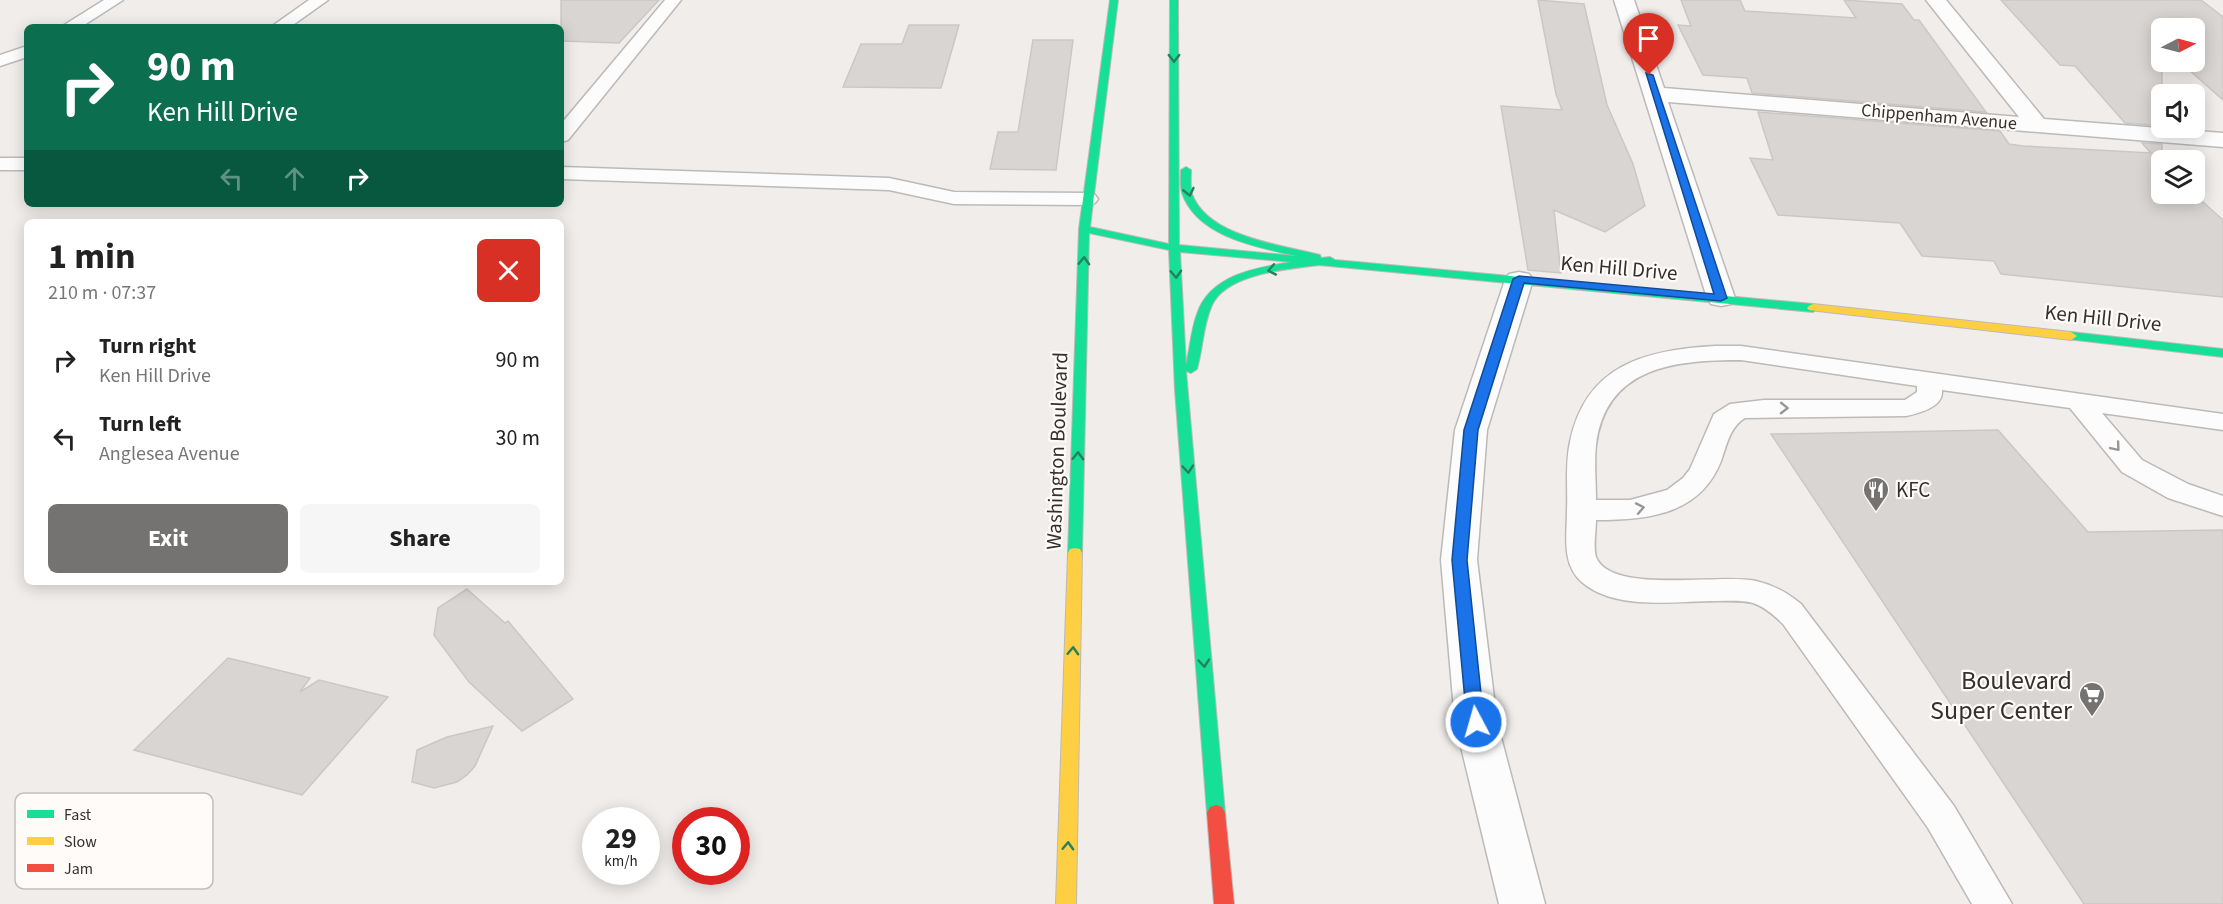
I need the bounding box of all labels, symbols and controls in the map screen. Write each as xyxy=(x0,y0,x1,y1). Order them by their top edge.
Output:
pin xyxy=(1623,13,1674,75)
north arrow xyxy=(2151,18,2205,72)
map controls xyxy=(2151,18,2205,204)
icon: arrive xyxy=(1632,22,1665,55)
text: 90 m xyxy=(147,37,236,97)
icon: right xyxy=(48,48,126,126)
one-way arrow xyxy=(1168,54,1180,63)
button: sound xyxy=(2151,84,2205,138)
text: Ken Hill Drive xyxy=(147,93,298,132)
street label: Chippenham Avenue xyxy=(1860,98,2018,136)
button: layers xyxy=(2151,150,2205,204)
icon: left xyxy=(215,162,248,195)
icon: ahead xyxy=(278,162,311,195)
icon: right xyxy=(341,162,374,195)
one-way arrow xyxy=(1182,187,1195,197)
text: 1 min xyxy=(48,231,136,282)
button: close xyxy=(477,239,540,302)
street label: Ken Hill Drive xyxy=(1559,248,1679,288)
one-way arrow xyxy=(1077,256,1090,265)
one-way arrow xyxy=(1267,263,1277,276)
one-way arrow xyxy=(1169,270,1182,279)
text: 210 m · 07:37 xyxy=(48,279,156,307)
street label: Ken Hill Drive xyxy=(2043,297,2163,339)
text: Turn right xyxy=(99,330,196,362)
icon: right xyxy=(48,344,81,377)
text: 90 m xyxy=(495,344,540,376)
street label: Washington Boulevard xyxy=(1039,352,1075,550)
text: Ken Hill Drive xyxy=(99,362,211,390)
one-way arrow xyxy=(1780,402,1789,414)
text: Turn left xyxy=(99,408,181,440)
icon: left xyxy=(48,422,81,455)
text: 30 m xyxy=(495,422,540,454)
text: Anglesea Avenue xyxy=(99,440,240,468)
one-way arrow xyxy=(2109,440,2120,451)
one-way arrow xyxy=(1072,451,1085,460)
one-way arrow xyxy=(1181,465,1194,474)
restaurant icon: KFC xyxy=(1861,475,1891,513)
place label: KFC xyxy=(1896,475,1930,505)
one-way arrow xyxy=(1635,502,1645,515)
button: Exit xyxy=(48,504,288,573)
button: Share xyxy=(300,504,540,573)
one-way arrow xyxy=(1067,646,1079,655)
one-way arrow xyxy=(1197,659,1210,668)
place label: Boulevard Super Center xyxy=(1930,662,2073,729)
supermarket icon: Boulevard Super Center xyxy=(2077,680,2107,718)
position arrow xyxy=(1444,690,1508,754)
legend xyxy=(15,793,213,889)
text: Fast xyxy=(64,804,92,826)
speed limit sign: 30 xyxy=(672,807,750,885)
text: 29 xyxy=(605,817,637,860)
text: Slow xyxy=(64,831,97,853)
one-way arrow xyxy=(1061,841,1074,850)
text: km/h xyxy=(604,851,638,872)
text: Jam xyxy=(64,858,93,880)

